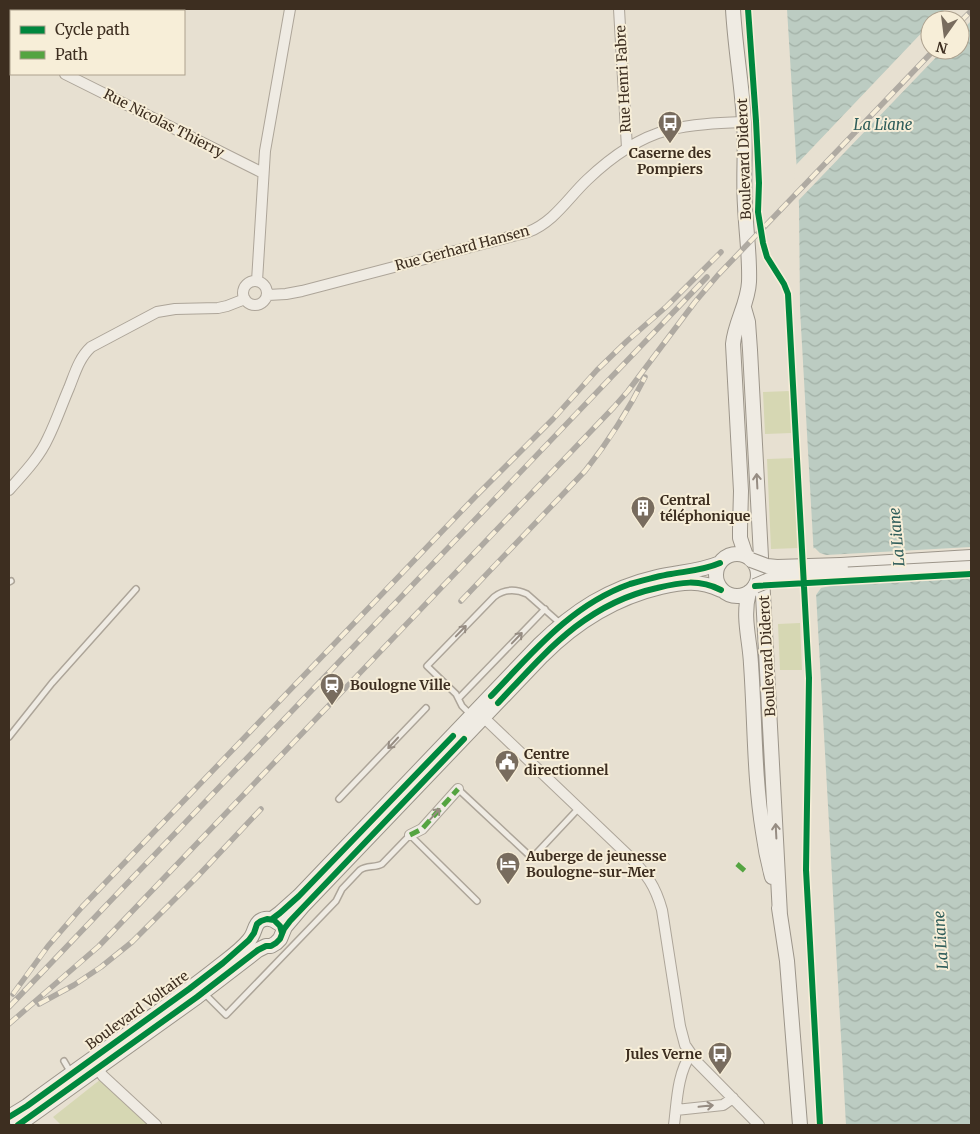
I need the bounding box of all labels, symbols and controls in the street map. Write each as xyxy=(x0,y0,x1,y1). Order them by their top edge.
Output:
legend xyxy=(10,10,185,75)
north arrow xyxy=(920,10,970,60)
text: Cycle path xyxy=(55,20,130,39)
street label: Rue Henri Fabre xyxy=(611,25,635,133)
text: N xyxy=(934,38,949,58)
text: Path xyxy=(55,45,88,64)
street label: Rue Nicolas Thierry xyxy=(101,85,228,162)
street label: Boulevard Diderot xyxy=(733,97,755,220)
bus stop icon: Caserne des Pompiers xyxy=(657,110,683,144)
water label: La Liane xyxy=(854,115,913,134)
place label: Caserne des Pompiers xyxy=(629,144,711,178)
street label: Rue Gerhard Hansen xyxy=(393,221,531,275)
one-way arrow xyxy=(753,473,762,489)
place label: Central téléphonique xyxy=(660,491,751,525)
building icon: Central téléphonique xyxy=(630,495,656,529)
water label: La Liane xyxy=(884,507,909,567)
street label: Boulevard Diderot xyxy=(755,594,779,717)
one-way arrow xyxy=(455,625,467,637)
one-way arrow xyxy=(511,631,523,644)
station icon: Boulogne Ville xyxy=(319,672,345,706)
place label: Boulogne Ville xyxy=(350,676,451,694)
one-way arrow xyxy=(387,737,399,750)
place label: Centre directionnel xyxy=(524,745,609,779)
public building icon: Centre directionnel xyxy=(494,749,520,783)
one-way arrow xyxy=(430,808,441,821)
one-way arrow xyxy=(772,824,781,840)
place label: Auberge de jeunesse Boulogne-sur-Mer xyxy=(525,847,667,881)
hotel icon: Auberge de jeunesse Boulogne-sur-Mer xyxy=(495,851,521,885)
water label: La Liane xyxy=(929,910,952,970)
street label: Boulevard Voltaire xyxy=(82,967,192,1053)
bus stop icon: Jules Verne xyxy=(707,1041,733,1075)
place label: Jules Verne xyxy=(624,1045,702,1063)
one-way arrow xyxy=(697,1102,713,1111)

